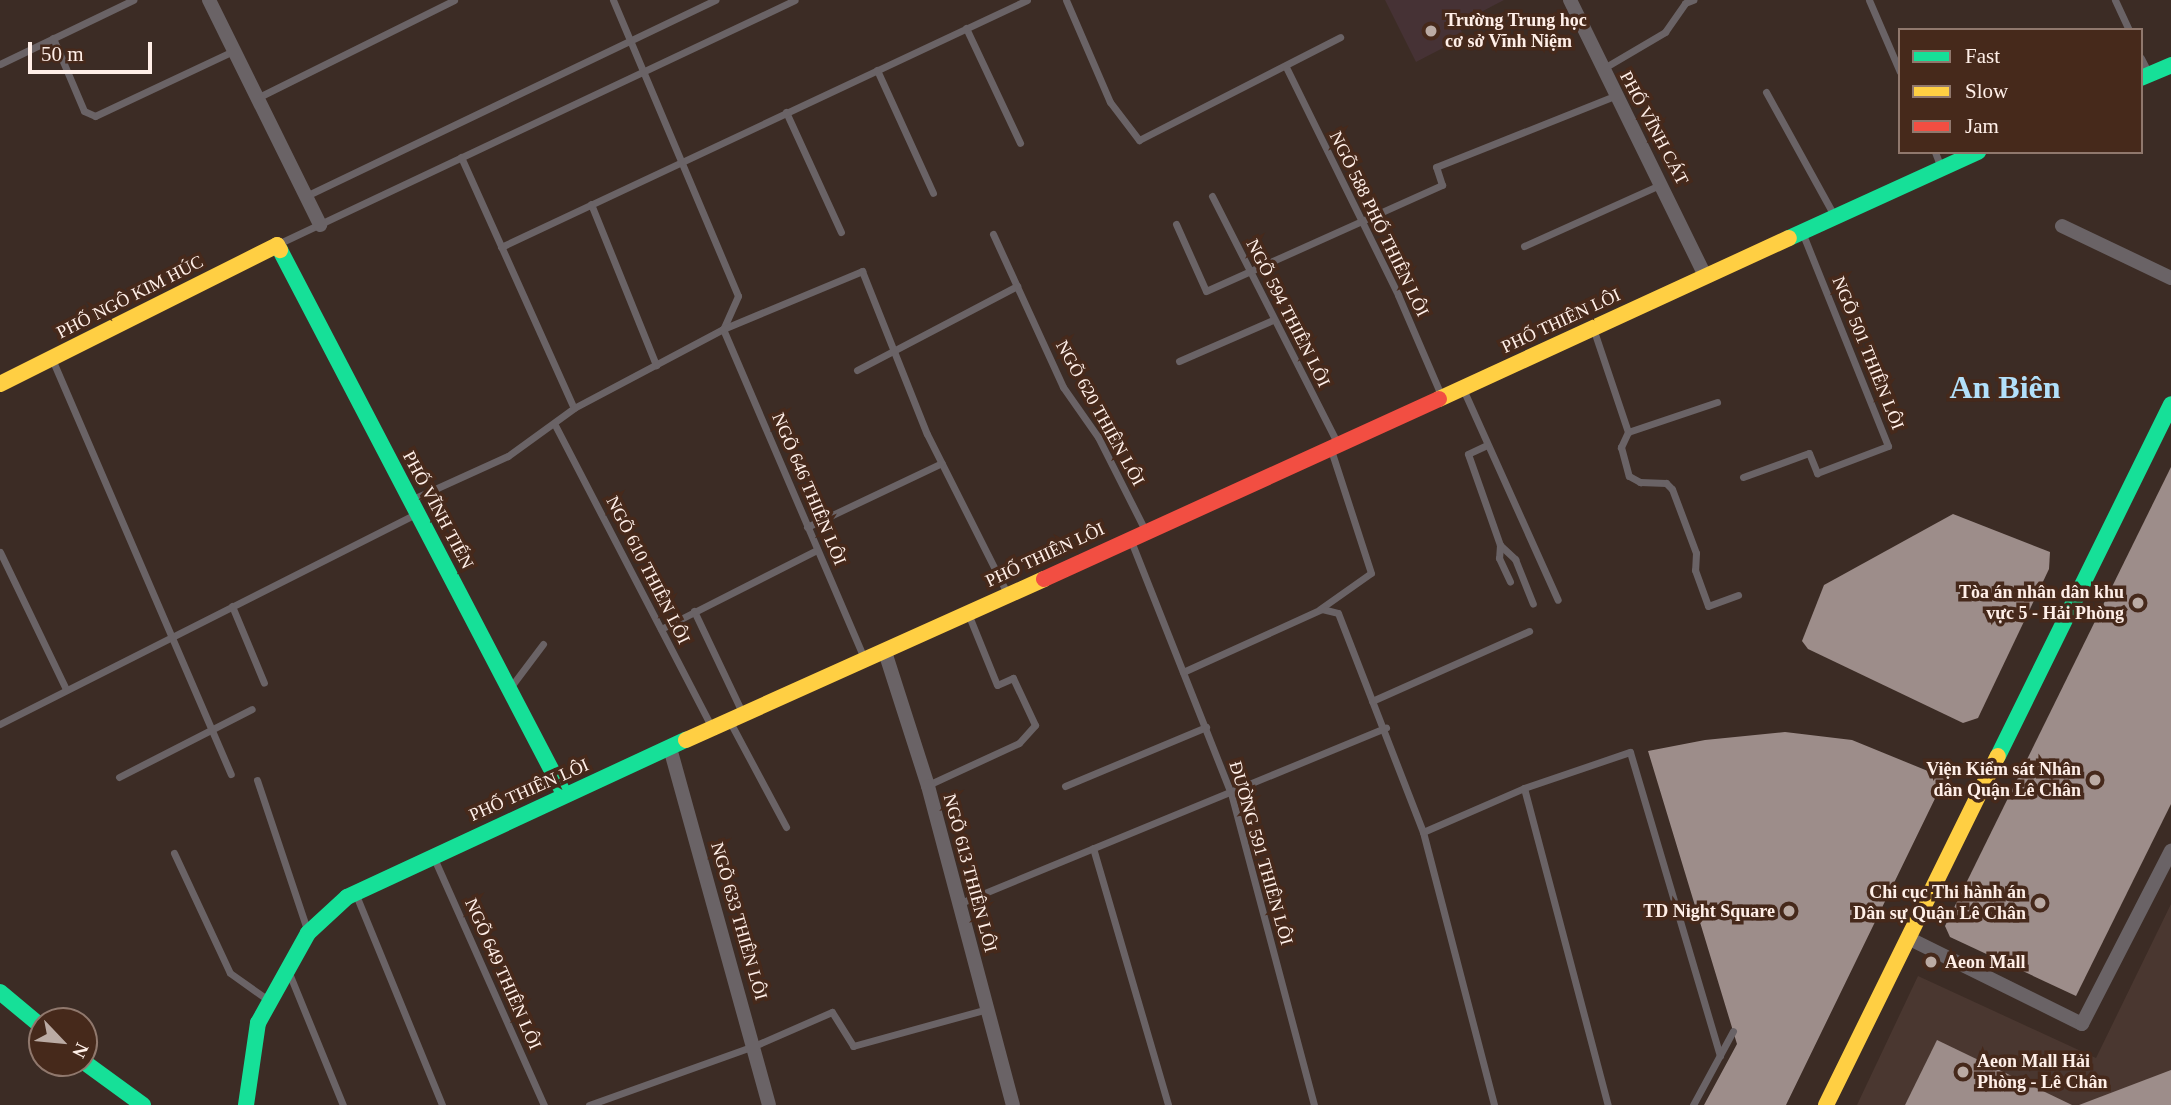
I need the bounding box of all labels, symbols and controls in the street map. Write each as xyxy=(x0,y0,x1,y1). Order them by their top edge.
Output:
place label: Trường Trung học cơ sở Vĩnh Niệm xyxy=(1445,10,1587,52)
marker: Trường Trung học cơ sở Vĩnh Niệm xyxy=(1423,23,1439,39)
scale bar xyxy=(32,28,156,72)
legend xyxy=(1898,28,2143,154)
text: 50 m xyxy=(41,42,84,66)
text: Fast xyxy=(1965,44,2000,68)
street label: PHỐ VĨNH CÁT xyxy=(1615,67,1693,189)
text: Slow xyxy=(1965,79,2008,103)
text: Jam xyxy=(1965,114,1999,138)
street label: NGÕ 588 PHỐ THIÊN LÔI xyxy=(1325,128,1433,320)
street label: NGÕ 594 THIÊN LÔI xyxy=(1241,235,1335,391)
street label: PHỐ NGÔ KIM HÚC xyxy=(53,251,207,343)
street label: NGÕ 501 THIÊN LÔI xyxy=(1827,273,1909,433)
street label: PHỐ THIÊN LÔI xyxy=(1498,284,1624,358)
street label: NGÕ 620 THIÊN LÔI xyxy=(1051,336,1149,490)
district label: An Biên xyxy=(1949,368,2061,406)
street label: NGÕ 646 THIÊN LÔI xyxy=(767,410,851,568)
street label: PHỐ VĨNH TIẾN xyxy=(398,447,478,573)
street label: NGÕ 610 THIÊN LÔI xyxy=(601,492,695,648)
street label: PHỐ THIÊN LÔI xyxy=(982,518,1108,592)
place label: Tòa án nhân dân khu vực 5 - Hải Phòng xyxy=(1959,582,2124,624)
marker: Tòa án nhân dân khu vực 5 - Hải Phòng xyxy=(2130,595,2146,611)
street label: PHỐ THIÊN LÔI xyxy=(466,754,592,826)
street label: ĐƯỜNG 591 THIÊN LÔI xyxy=(1224,758,1298,948)
place label: Viện Kiểm sát Nhân dân Quận Lê Chân xyxy=(1926,759,2081,802)
marker: Viện Kiểm sát Nhân dân Quận Lê Chân xyxy=(2087,772,2103,788)
street label: NGÕ 613 THIÊN LÔI xyxy=(938,791,1002,955)
street label: NGÕ 633 THIÊN LÔI xyxy=(706,839,772,1003)
place label: Chi cục Thi hành án Dân sự Quận Lê Chân xyxy=(1853,882,2026,924)
street label: NGÕ 649 THIÊN LÔI xyxy=(460,895,546,1053)
marker: Chi cục Thi hành án Dân sự Quận Lê Chân xyxy=(2032,895,2048,911)
place label: TD Night Square xyxy=(1643,900,1775,922)
marker: TD Night Square xyxy=(1781,903,1797,919)
place label: Aeon Mall xyxy=(1945,951,2025,973)
marker: Aeon Mall xyxy=(1923,954,1939,970)
north arrow xyxy=(28,1007,98,1077)
text: N xyxy=(68,1040,93,1061)
place label: Aeon Mall Hải Phòng - Lê Chân xyxy=(1977,1051,2108,1094)
marker: Aeon Mall Hải Phòng - Lê Chân xyxy=(1955,1064,1971,1080)

